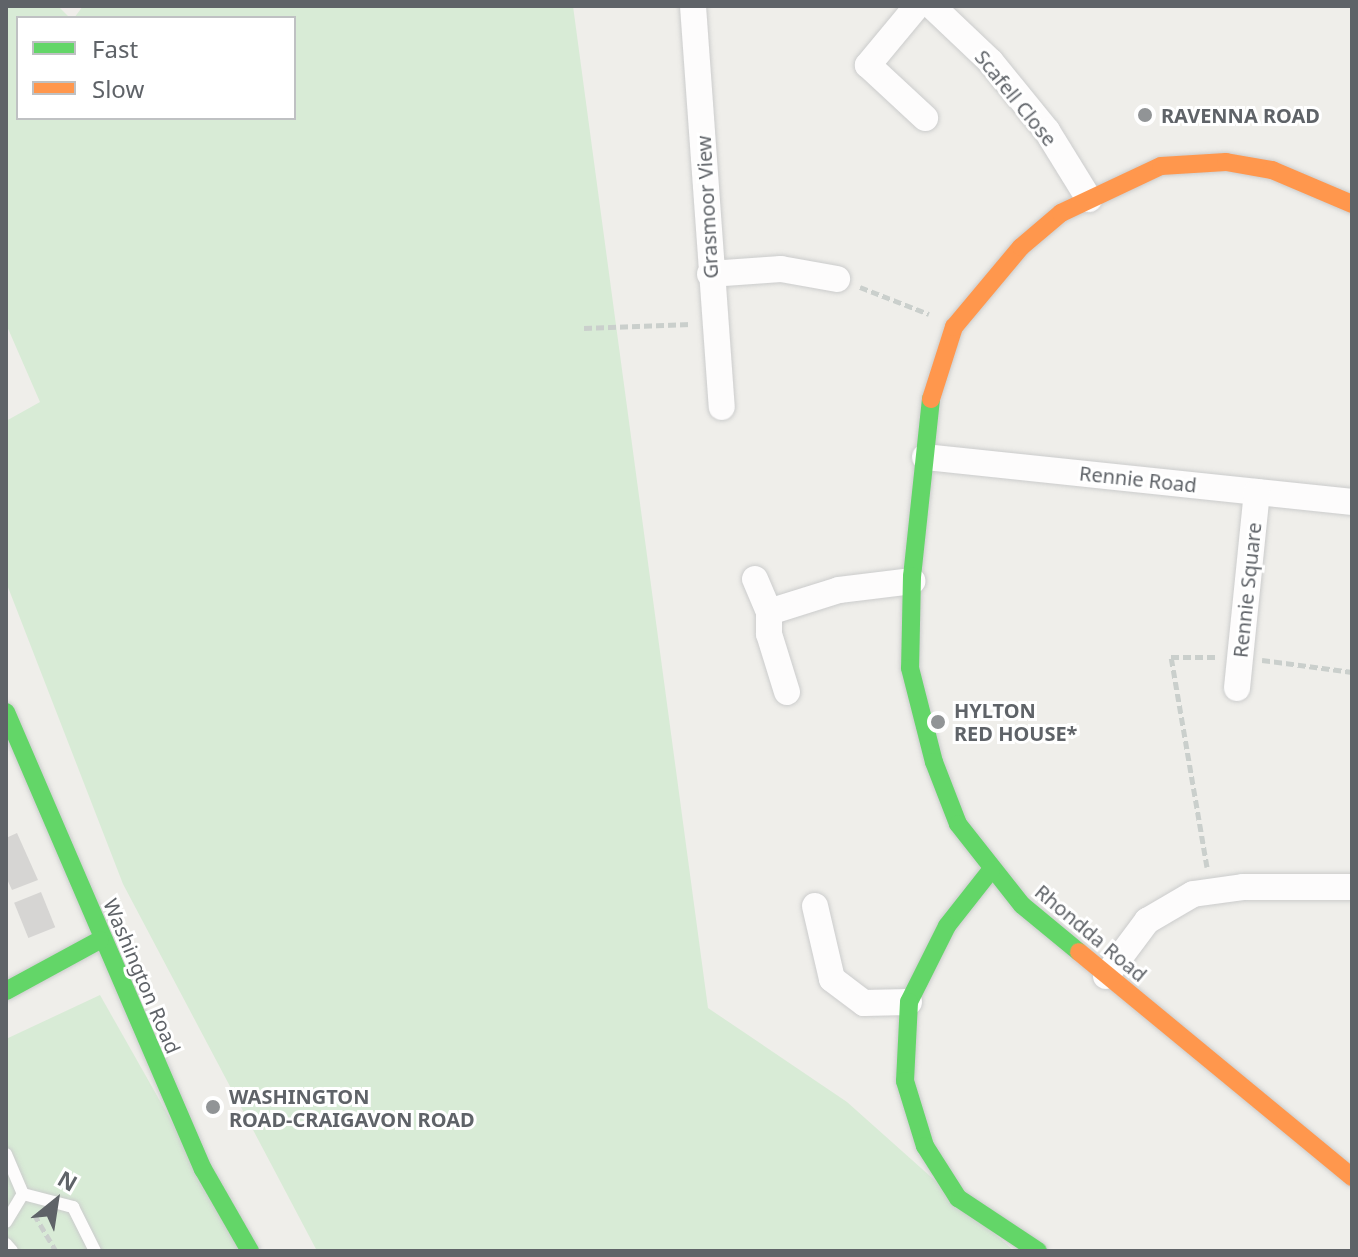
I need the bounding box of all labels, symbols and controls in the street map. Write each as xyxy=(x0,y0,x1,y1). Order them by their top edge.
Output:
legend xyxy=(16,16,296,120)
text: Fast xyxy=(92,32,138,65)
street label: Scafell Close xyxy=(970,45,1062,151)
text: Slow xyxy=(92,72,144,105)
place label: RAVENNA ROAD xyxy=(1161,103,1320,127)
marker: RAVENNA ROAD xyxy=(1136,106,1154,124)
street label: Grasmoor View xyxy=(691,135,723,279)
street label: Rennie Road xyxy=(1078,461,1198,497)
street label: Rennie Square xyxy=(1228,521,1266,659)
place label: HYLTON RED HOUSE* xyxy=(954,698,1077,745)
marker: HYLTON RED HOUSE* xyxy=(929,713,947,731)
street label: Rhondda Road xyxy=(1030,879,1152,987)
street label: Washington Road xyxy=(98,895,186,1057)
place label: WASHINGTON ROAD-CRAIGAVON ROAD xyxy=(229,1084,475,1131)
marker: WASHINGTON ROAD-CRAIGAVON ROAD xyxy=(204,1098,222,1116)
north arrow xyxy=(16,1161,96,1241)
text: N xyxy=(53,1163,83,1198)

